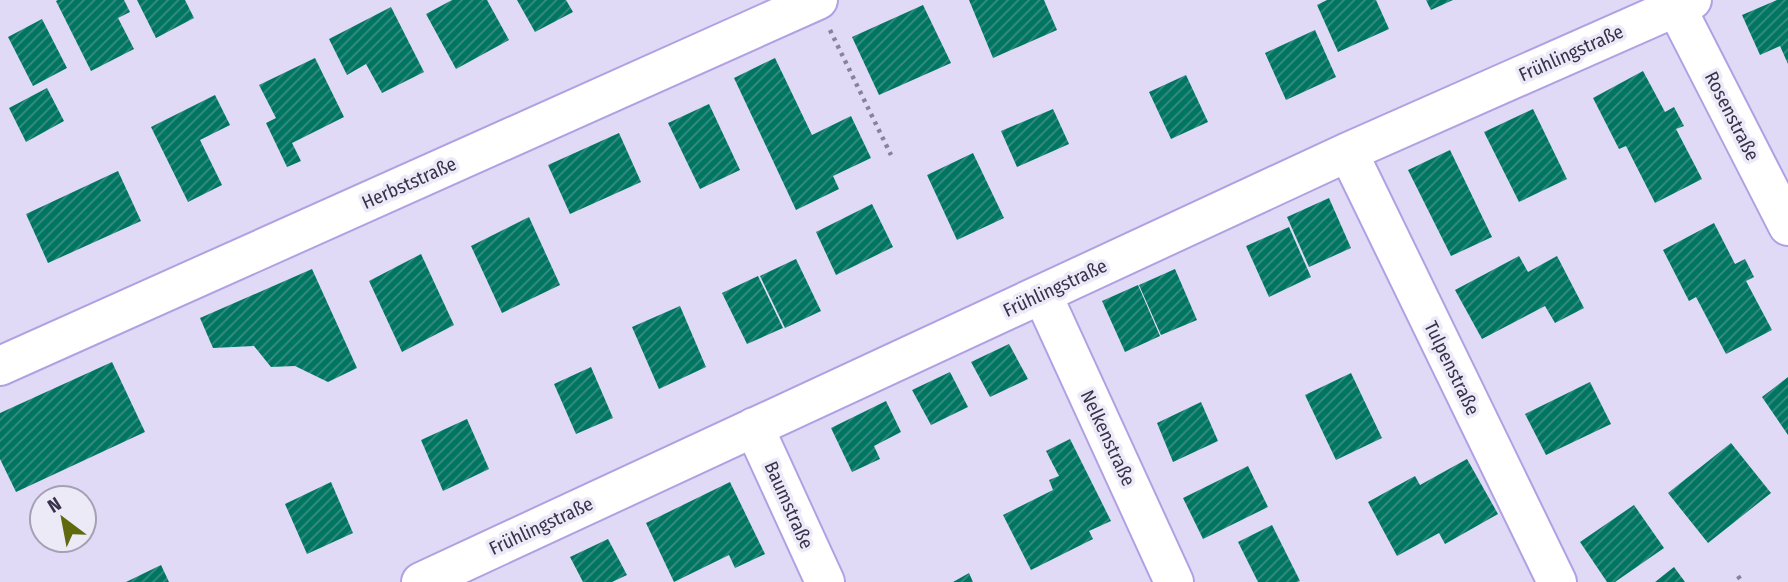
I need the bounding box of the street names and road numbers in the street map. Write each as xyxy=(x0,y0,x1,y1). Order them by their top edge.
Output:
street label: Frühlingstraße xyxy=(1515,20,1627,86)
street label: Rosenstraße xyxy=(1700,68,1764,164)
street label: Herbststraße xyxy=(358,152,460,214)
street label: Frühlingstraße xyxy=(999,254,1111,322)
street label: Tulpenstraße xyxy=(1419,317,1485,419)
street label: Nelkenstraße xyxy=(1076,386,1140,490)
street label: Baumstraße xyxy=(759,458,819,552)
street label: Frühlingstraße xyxy=(485,492,597,560)

